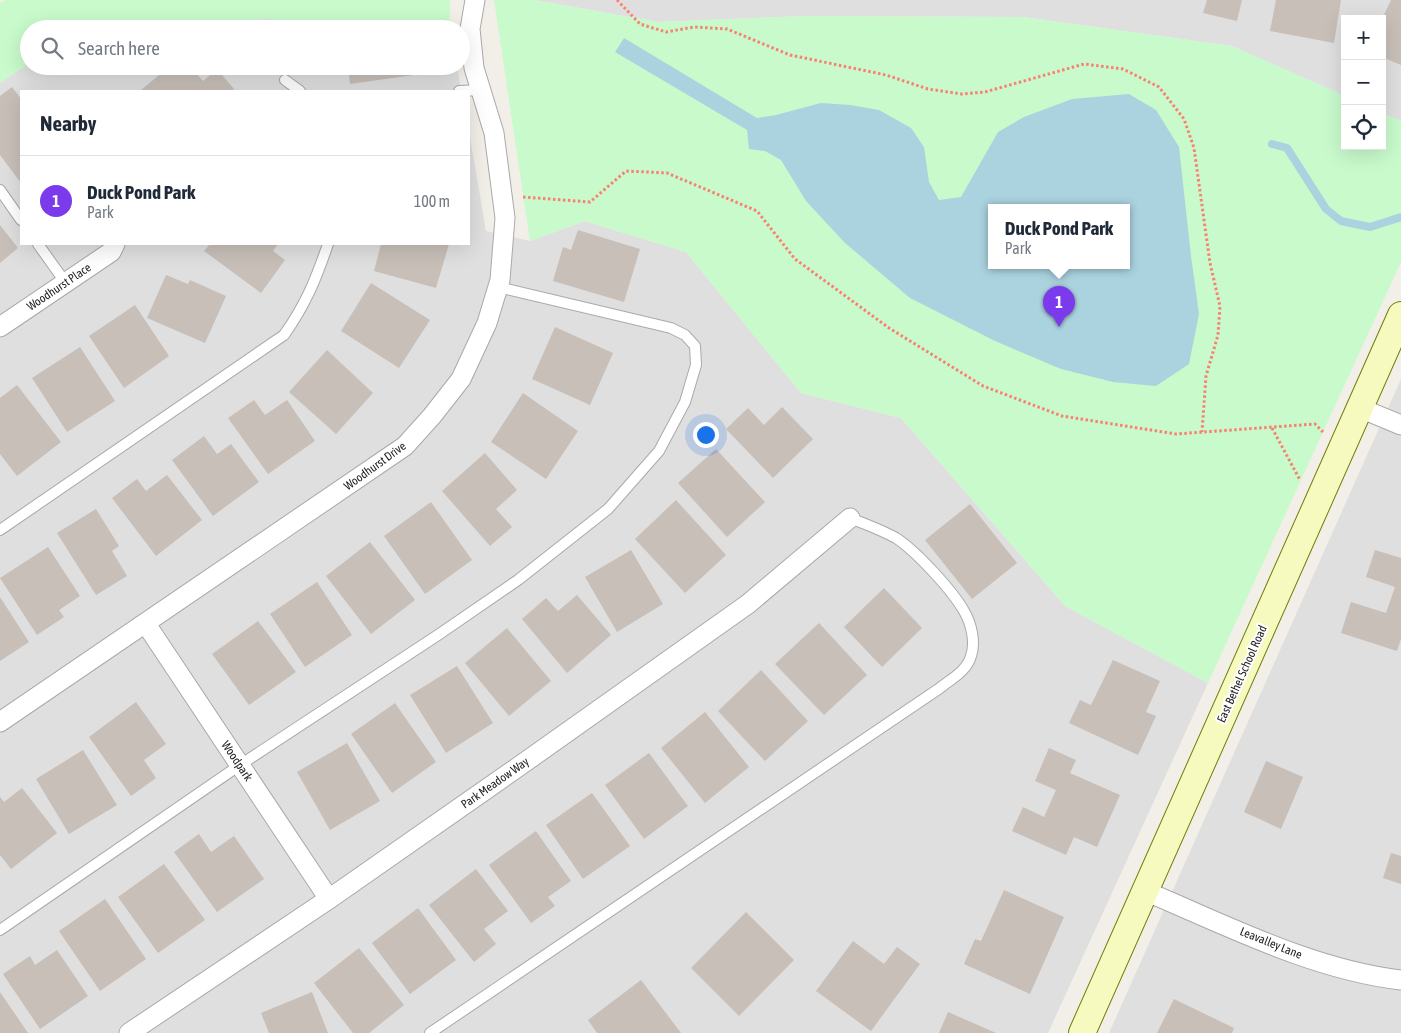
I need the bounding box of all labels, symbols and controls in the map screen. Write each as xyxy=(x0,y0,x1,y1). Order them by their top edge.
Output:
map controls xyxy=(1341,15,1386,150)
button: + xyxy=(1341,15,1386,60)
search box xyxy=(20,20,470,75)
icon: search xyxy=(38,34,66,62)
text: Search here xyxy=(78,37,160,59)
button: − xyxy=(1341,60,1386,105)
button: locate xyxy=(1341,105,1386,150)
text: Nearby xyxy=(40,111,96,135)
text: Duck Pond Park xyxy=(87,181,195,203)
text: 1 xyxy=(52,192,60,210)
text: 100 m xyxy=(414,192,450,210)
text: Park xyxy=(87,203,114,221)
popup xyxy=(988,204,1130,269)
text: Duck Pond Park xyxy=(1005,217,1113,239)
text: Park xyxy=(1005,239,1032,257)
street label: Woodhurst Place xyxy=(24,260,94,314)
pin: 1 xyxy=(1043,286,1075,327)
your location xyxy=(693,422,719,448)
street label: Woodhurst Drive xyxy=(341,439,409,493)
street label: East Bethel School Road xyxy=(1214,623,1270,725)
street label: Woodpark xyxy=(219,738,256,784)
street label: Park Meadow Way xyxy=(458,754,532,812)
street label: Leavalley Lane xyxy=(1238,924,1304,962)

